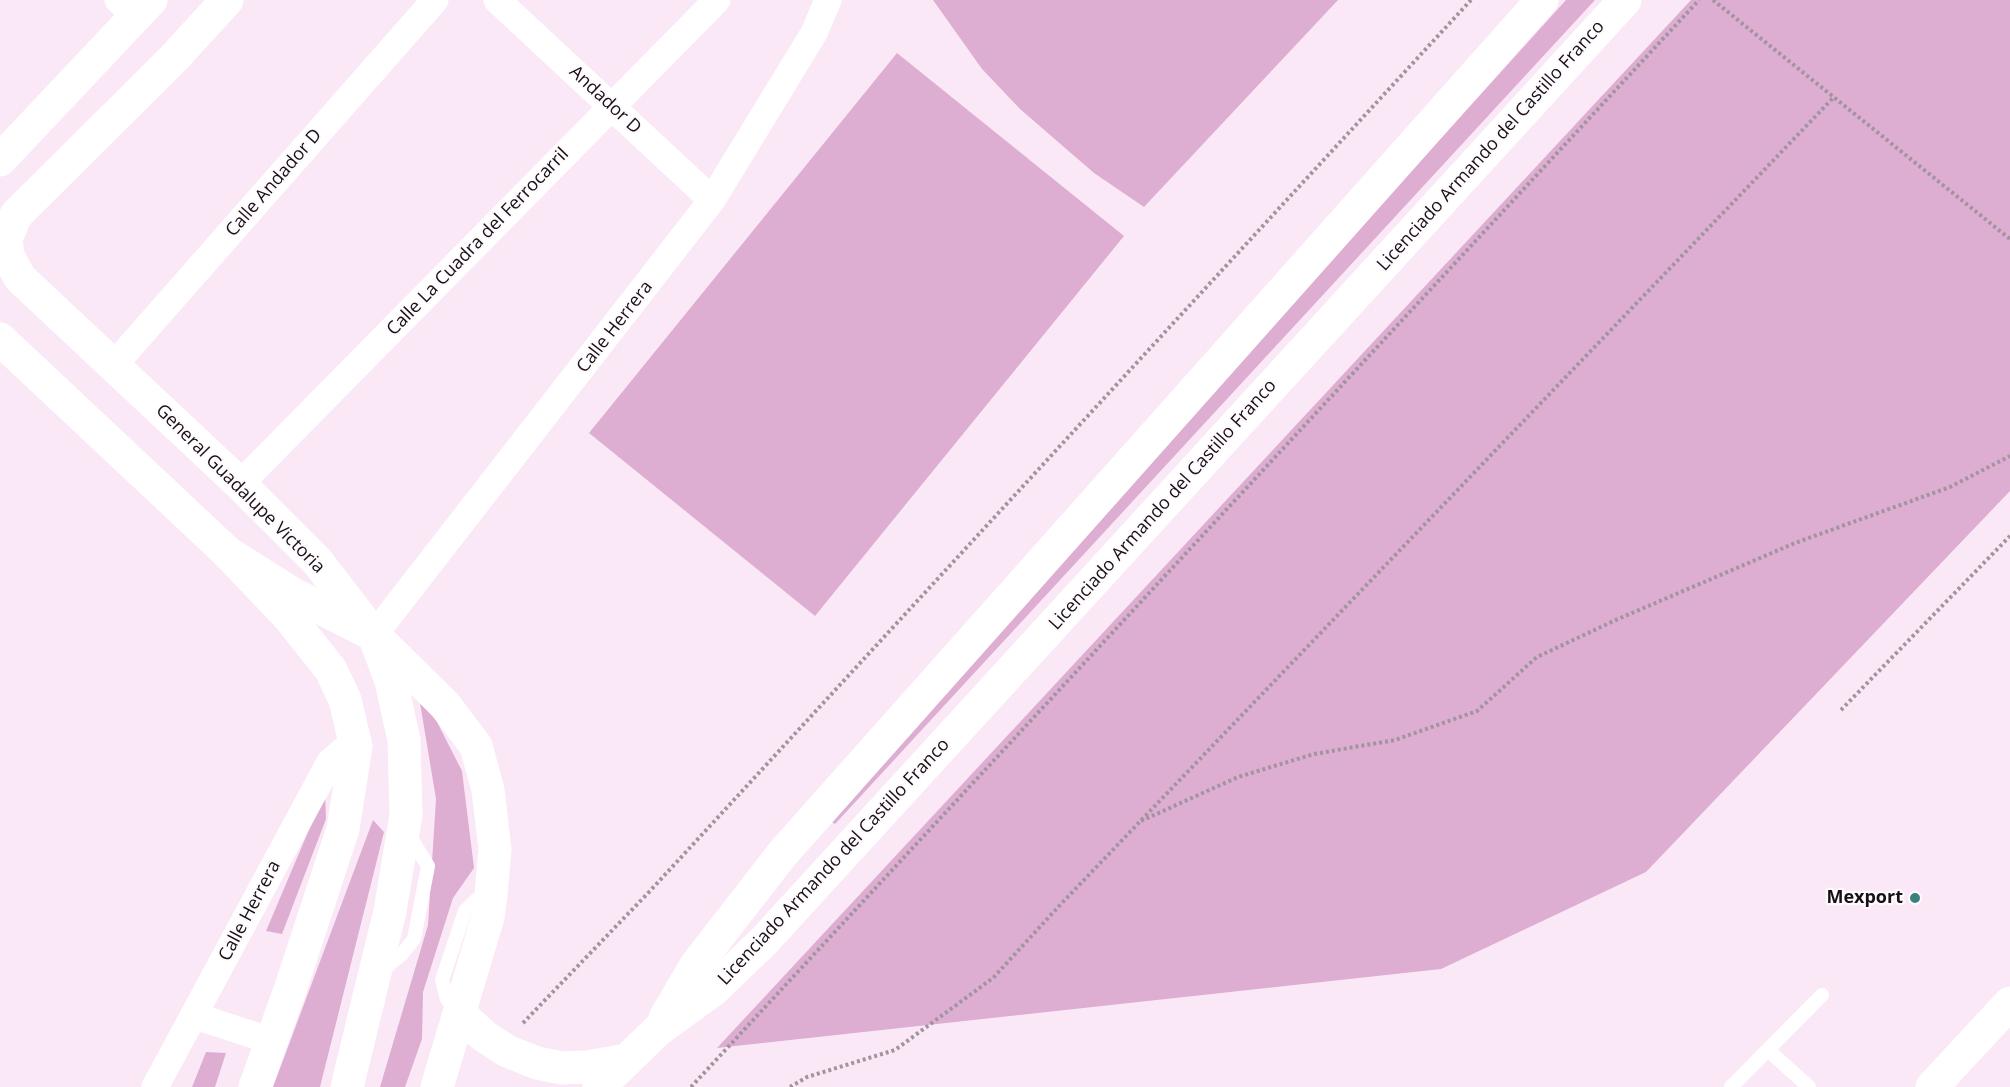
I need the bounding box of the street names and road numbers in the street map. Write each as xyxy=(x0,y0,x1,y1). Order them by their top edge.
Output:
street label: Licenciado Armando del Castillo Franco xyxy=(1373,16,1609,276)
street label: Andador D xyxy=(565,61,645,139)
street label: Calle Andador D xyxy=(221,125,327,241)
street label: Calle La Cuadra del Ferrocarril xyxy=(383,144,573,340)
street label: Calle Herrera xyxy=(572,277,658,377)
street label: Licenciado Armando del Castillo Franco xyxy=(1045,375,1281,635)
street label: General Guadalupe Victoria xyxy=(151,400,329,578)
street label: Licenciado Armando del Castillo Franco xyxy=(714,734,954,990)
street label: Calle Herrera xyxy=(214,857,286,965)

